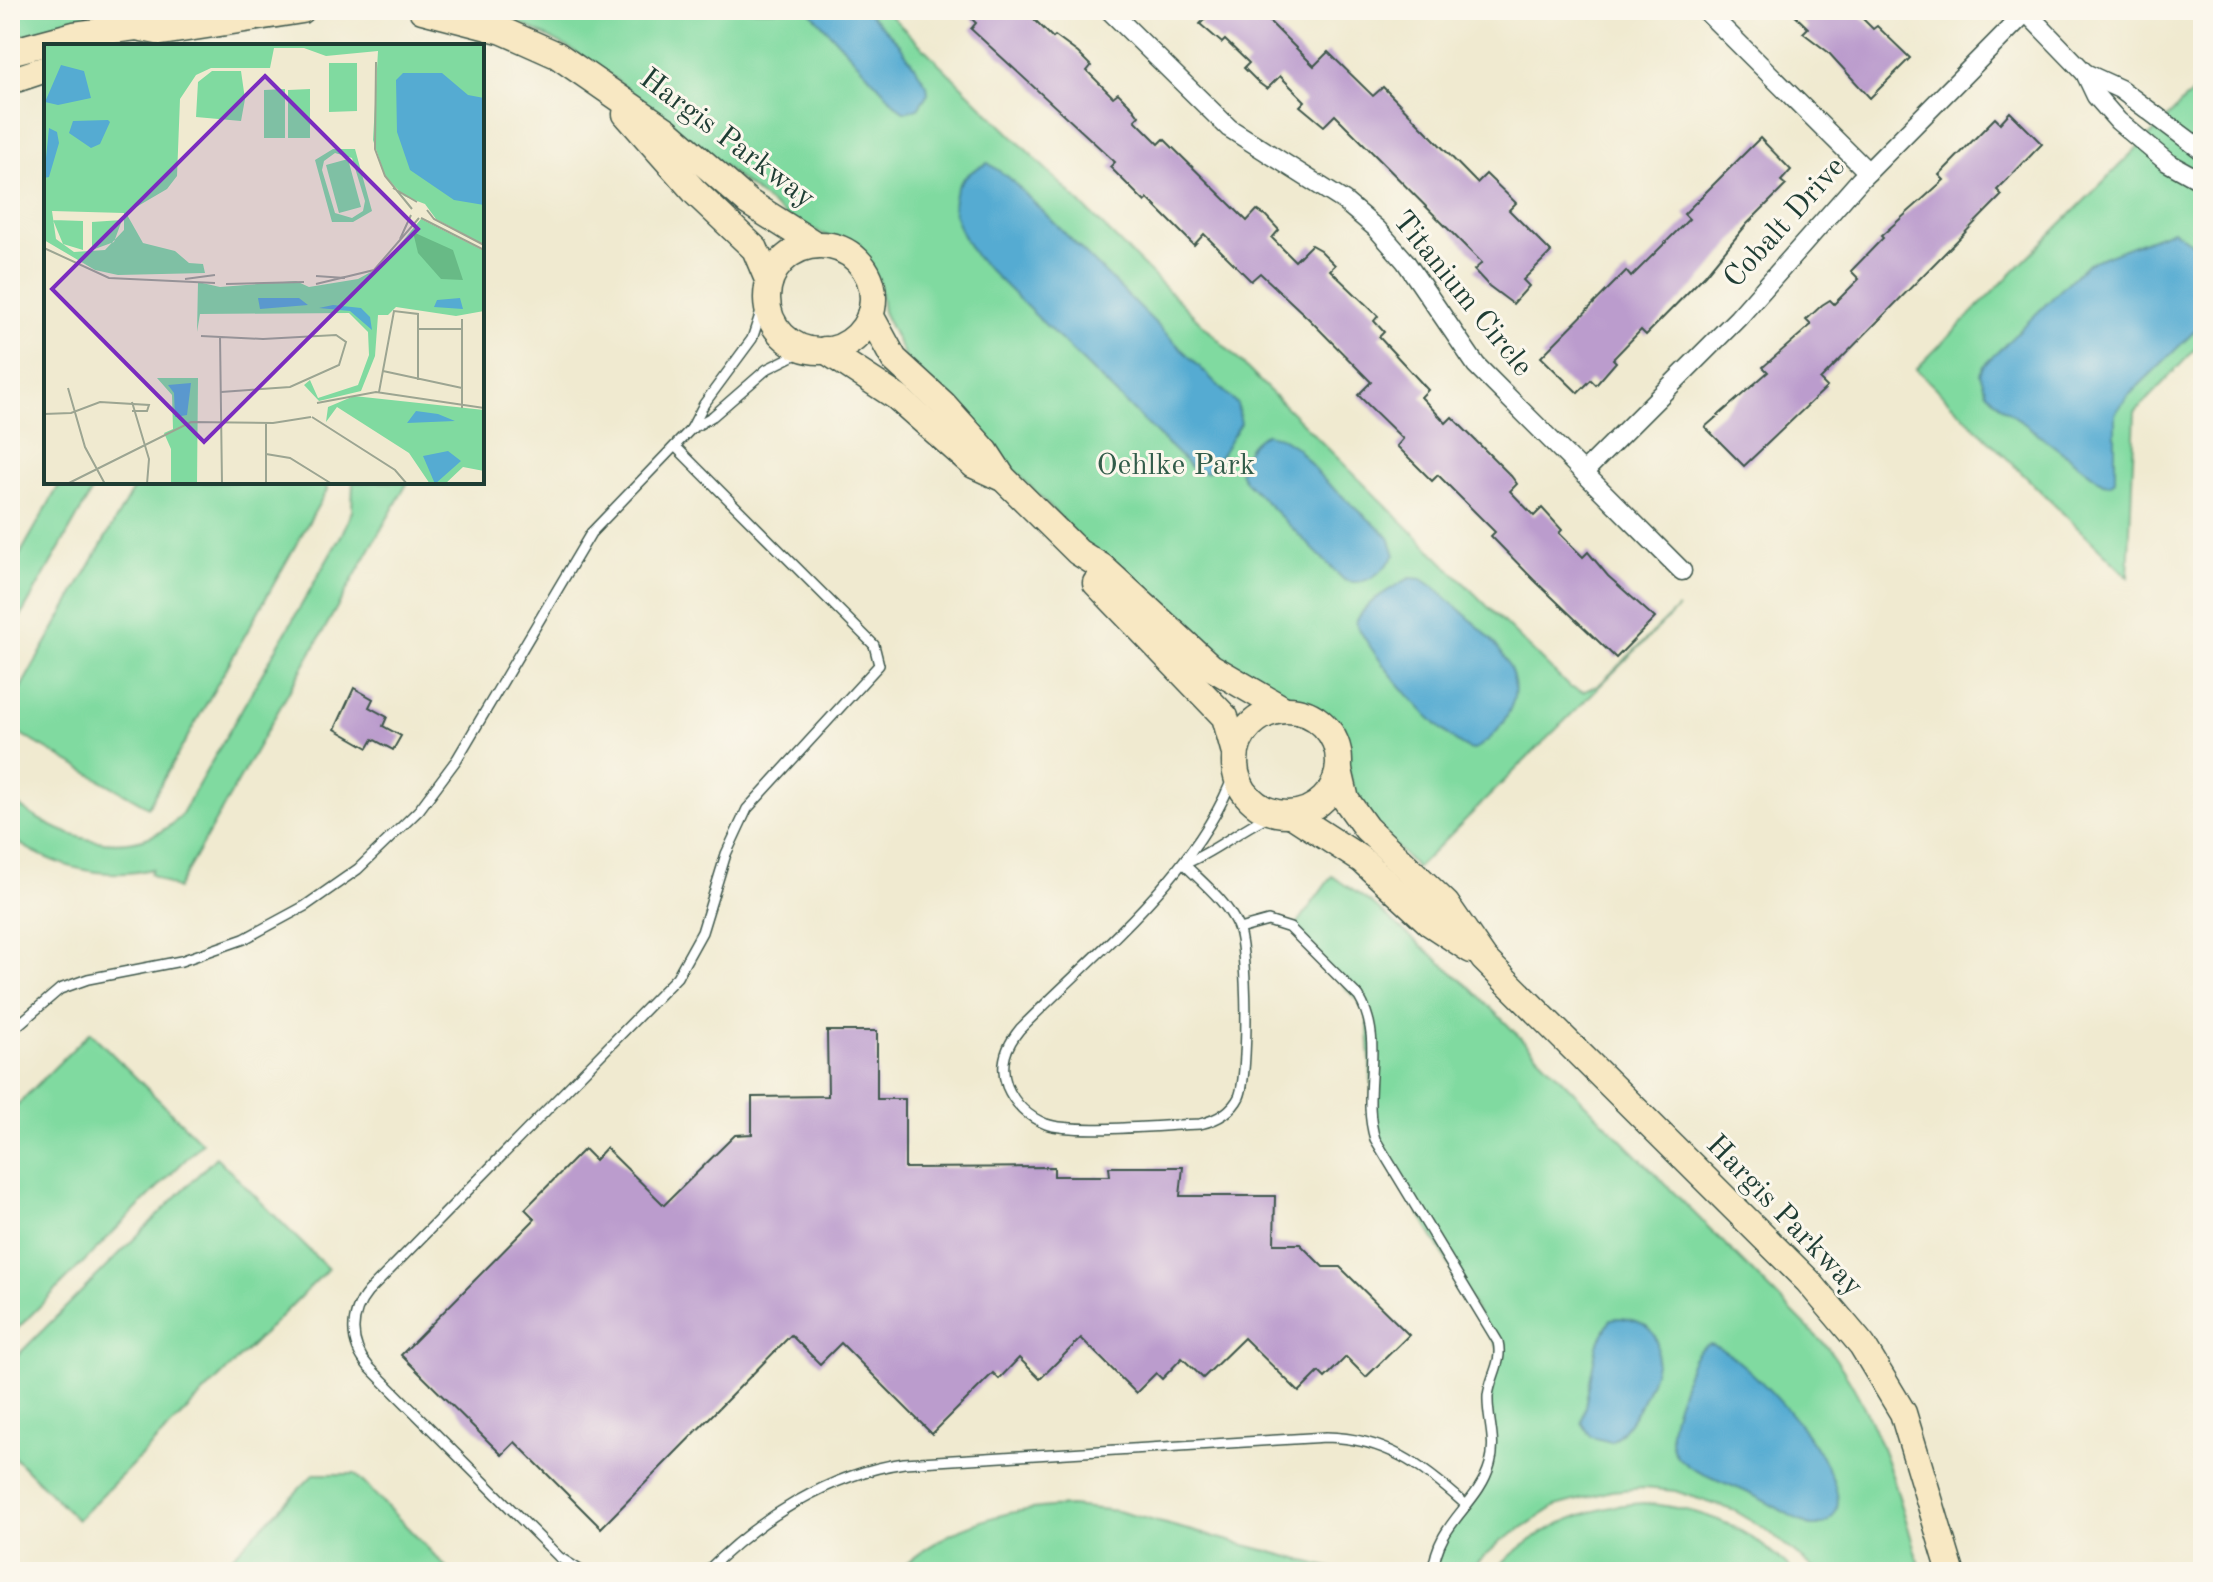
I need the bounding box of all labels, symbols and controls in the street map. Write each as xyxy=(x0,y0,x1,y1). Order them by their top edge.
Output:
inset map xyxy=(44,44,484,484)
street label: Hargis Parkway xyxy=(634,64,820,214)
street label: Cobalt Drive xyxy=(1719,152,1851,294)
street label: Titanium Circle xyxy=(1387,206,1537,382)
park label: Oehlke Park xyxy=(1097,451,1255,481)
street label: Hargis Parkway xyxy=(1700,1130,1868,1302)

